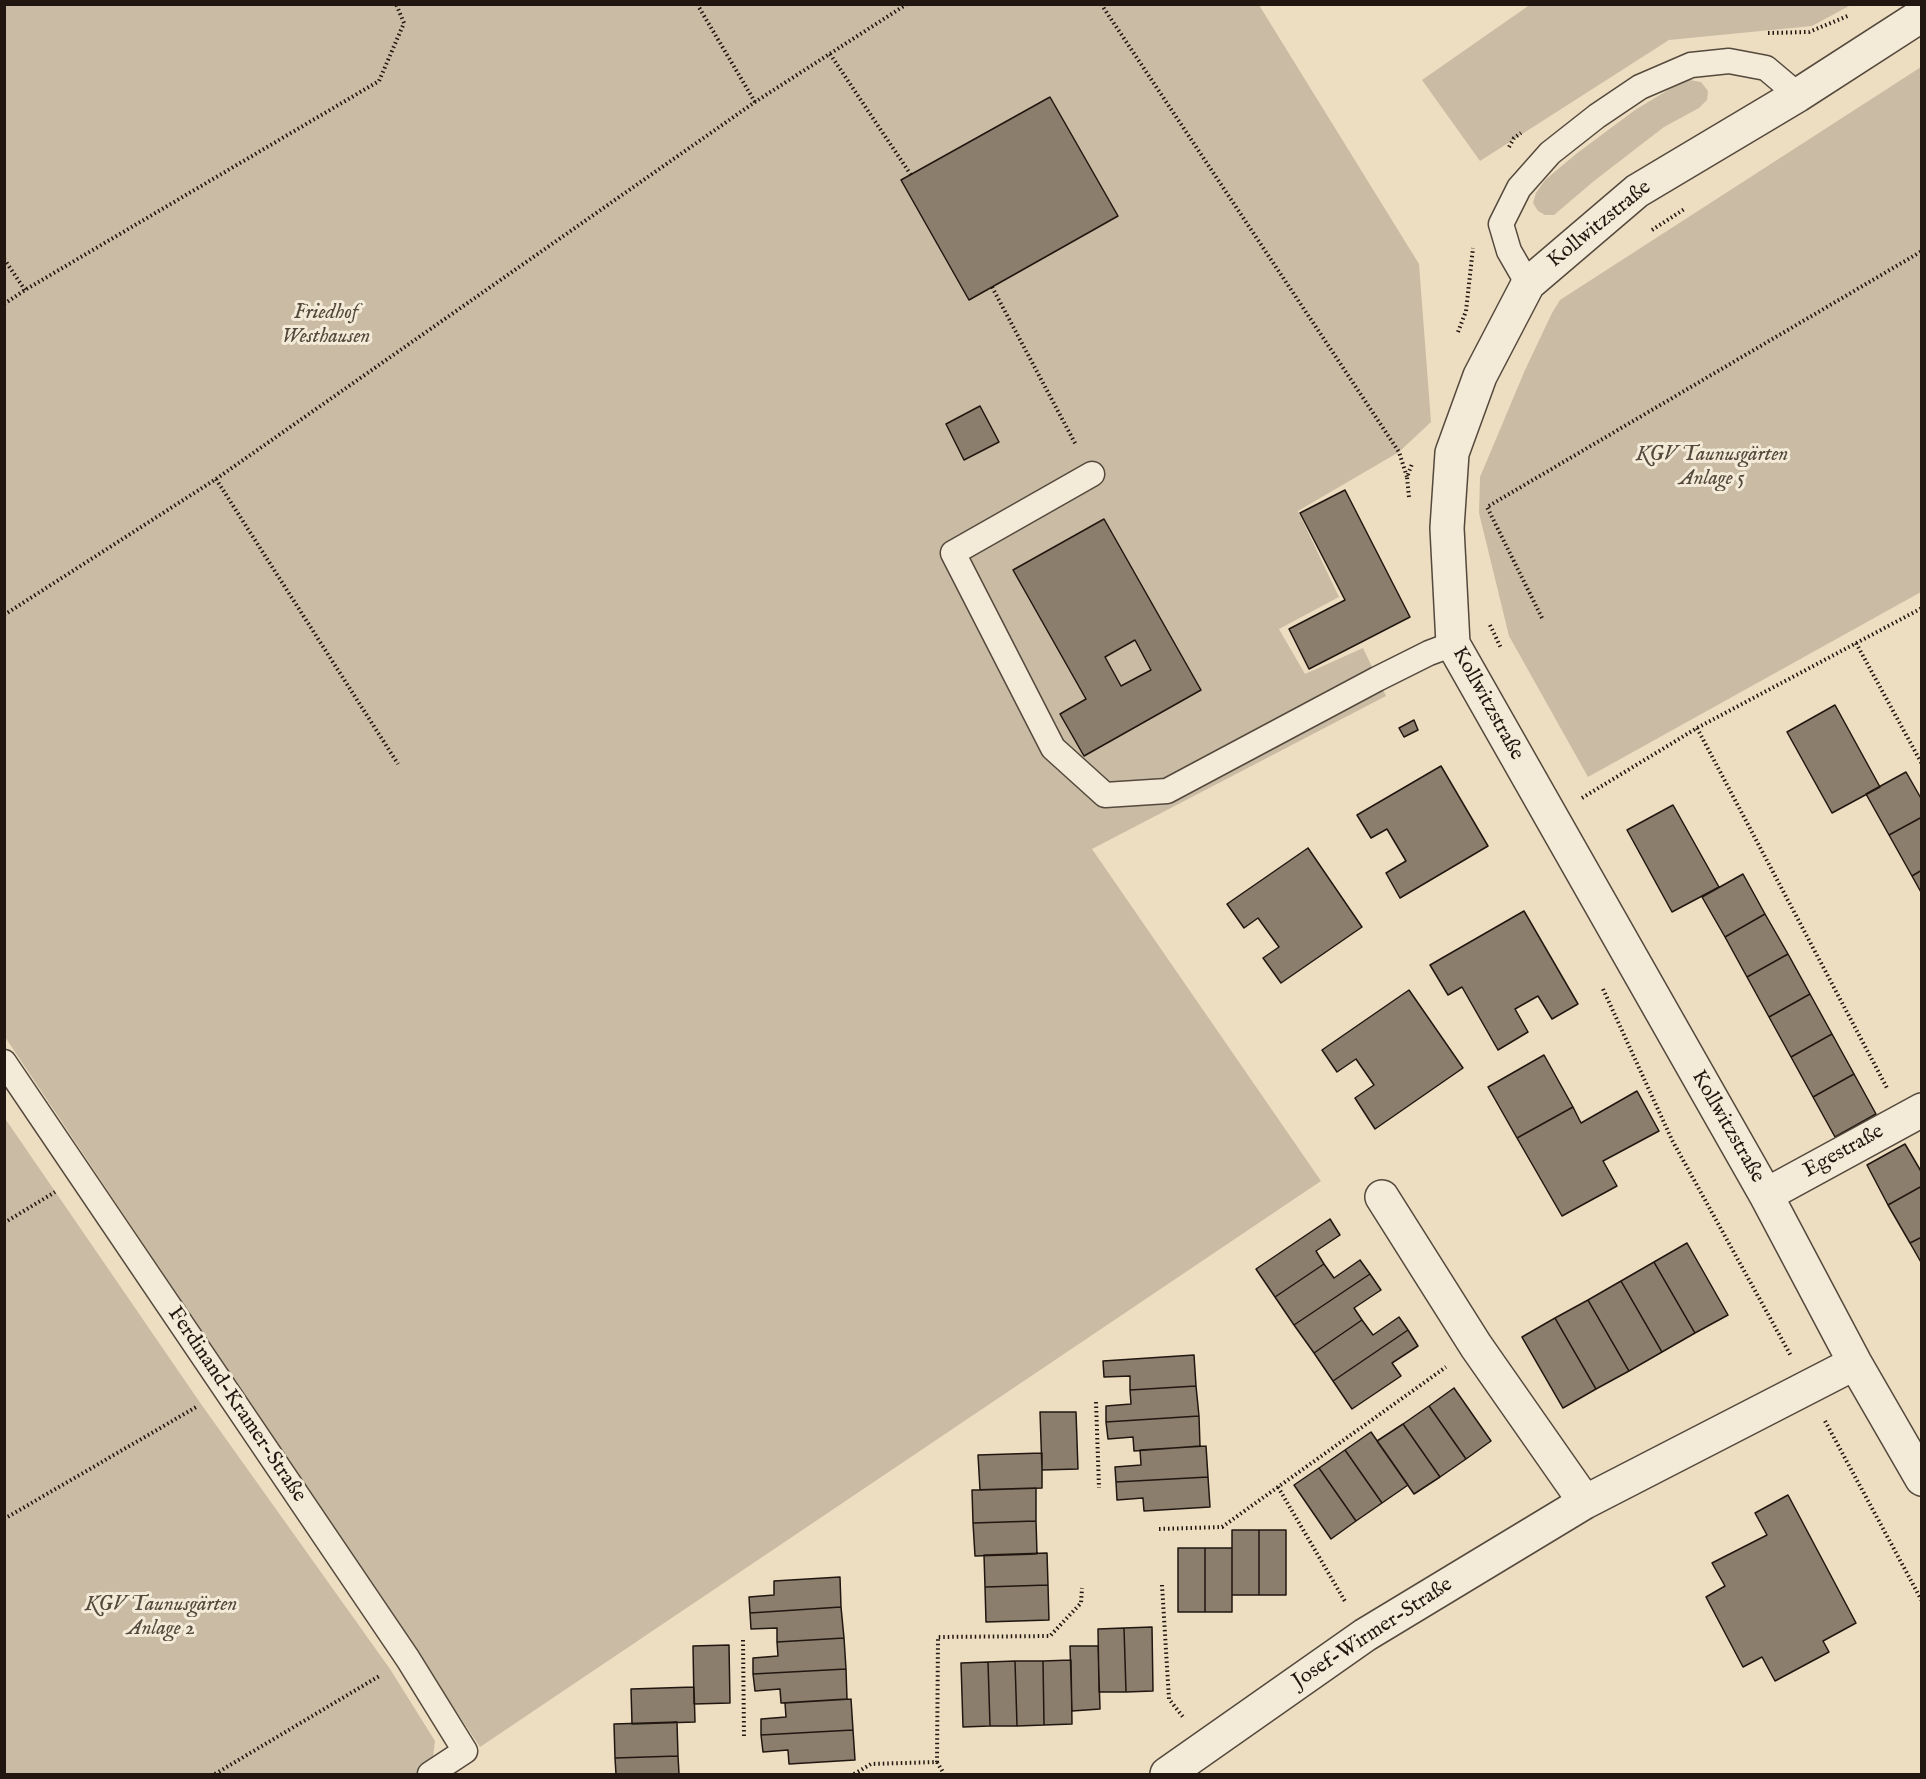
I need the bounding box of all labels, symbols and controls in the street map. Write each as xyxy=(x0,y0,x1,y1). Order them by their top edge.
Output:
street label: Kollwitzstraße xyxy=(1543,176,1657,274)
park label: Friedhof Westhausen xyxy=(282,301,370,351)
park label: KGV Taunusgärten Anlage 5 xyxy=(1636,443,1788,493)
street label: Kollwitzstraße xyxy=(1446,643,1528,765)
street label: Kollwitzstraße xyxy=(1685,1066,1769,1188)
street label: Egestraße xyxy=(1800,1120,1888,1184)
street label: Ferdinand-Kramer-Straße xyxy=(161,1303,311,1507)
street label: Josef-Wirmer-Straße xyxy=(1288,1573,1458,1695)
park label: KGV Taunusgärten Anlage 2 xyxy=(85,1593,237,1643)

